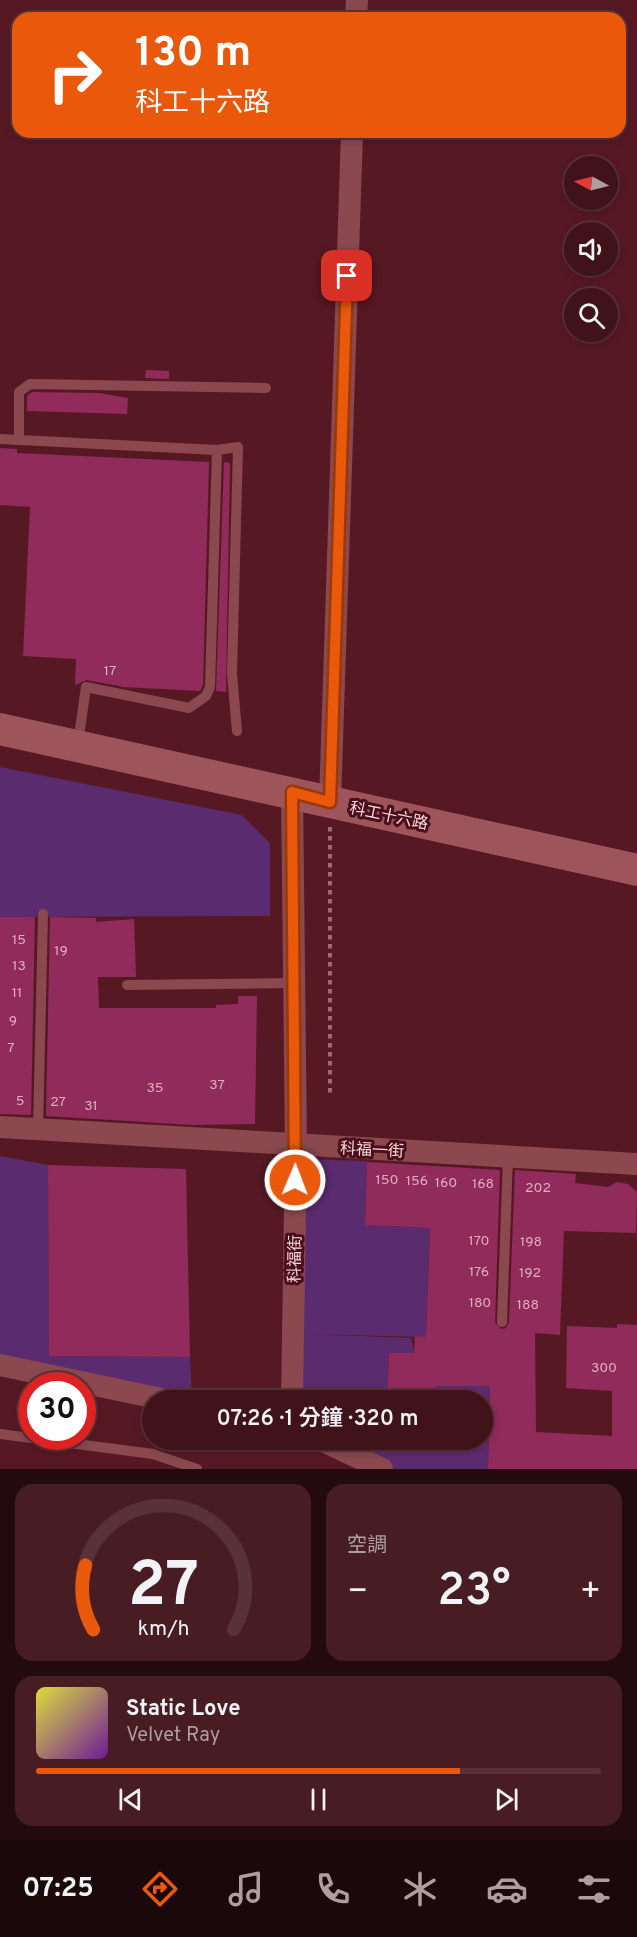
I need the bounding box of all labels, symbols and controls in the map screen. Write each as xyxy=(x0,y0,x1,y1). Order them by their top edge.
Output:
text: 130 m xyxy=(135,28,251,81)
icon: right xyxy=(36,36,114,114)
text: 科工十六路 xyxy=(135,87,270,121)
north arrow xyxy=(564,156,618,210)
map controls xyxy=(564,156,618,342)
button: sound xyxy=(564,222,618,276)
pin xyxy=(321,250,372,301)
icon: arrive xyxy=(330,259,363,292)
button: search xyxy=(564,288,618,342)
house number: 17 xyxy=(104,663,116,680)
street label: 科工十六路 xyxy=(347,799,430,835)
house number: 15 xyxy=(12,932,26,949)
house number: 19 xyxy=(54,943,68,960)
house number: 13 xyxy=(12,958,26,975)
house number: 11 xyxy=(12,985,22,1002)
house number: 9 xyxy=(9,1013,17,1030)
house number: 7 xyxy=(7,1040,15,1057)
house number: 37 xyxy=(209,1077,225,1094)
house number: 35 xyxy=(146,1080,164,1097)
house number: 5 xyxy=(16,1093,24,1110)
house number: 27 xyxy=(50,1094,66,1111)
house number: 31 xyxy=(84,1098,98,1115)
street label: 科福一街 xyxy=(339,1139,404,1163)
position arrow xyxy=(263,1148,327,1212)
house number: 150 xyxy=(376,1172,398,1189)
house number: 156 xyxy=(406,1173,428,1190)
house number: 160 xyxy=(435,1175,457,1192)
house number: 168 xyxy=(472,1176,494,1193)
house number: 202 xyxy=(525,1180,551,1197)
house number: 170 xyxy=(468,1233,490,1250)
house number: 198 xyxy=(520,1234,542,1251)
street label: 科福街 xyxy=(286,1235,306,1283)
house number: 176 xyxy=(469,1264,489,1281)
house number: 192 xyxy=(519,1265,541,1282)
house number: 180 xyxy=(469,1295,491,1312)
house number: 188 xyxy=(517,1297,539,1314)
house number: 300 xyxy=(591,1360,617,1377)
speed limit sign: 30 xyxy=(18,1372,96,1450)
text: 07:26 · 1 分鐘 · 320 m xyxy=(217,1406,418,1433)
text: 空調 xyxy=(347,1533,387,1559)
text: 27 xyxy=(127,1549,199,1628)
text: 23° xyxy=(437,1564,511,1621)
text: − xyxy=(347,1572,368,1614)
text: + xyxy=(580,1572,601,1614)
text: km/h xyxy=(137,1616,189,1643)
text: Static Love xyxy=(126,1696,240,1723)
text: Velvet Ray xyxy=(126,1723,220,1749)
icon: previous xyxy=(114,1783,147,1816)
icon: pause xyxy=(302,1783,335,1816)
icon: next xyxy=(490,1783,523,1816)
icon: directions xyxy=(139,1868,181,1910)
icon: music xyxy=(225,1868,267,1910)
icon: phone xyxy=(312,1868,354,1910)
icon: climate xyxy=(399,1868,441,1910)
icon: car xyxy=(486,1868,528,1910)
icon: filters xyxy=(573,1868,615,1910)
text: 07:25 xyxy=(22,1872,94,1906)

